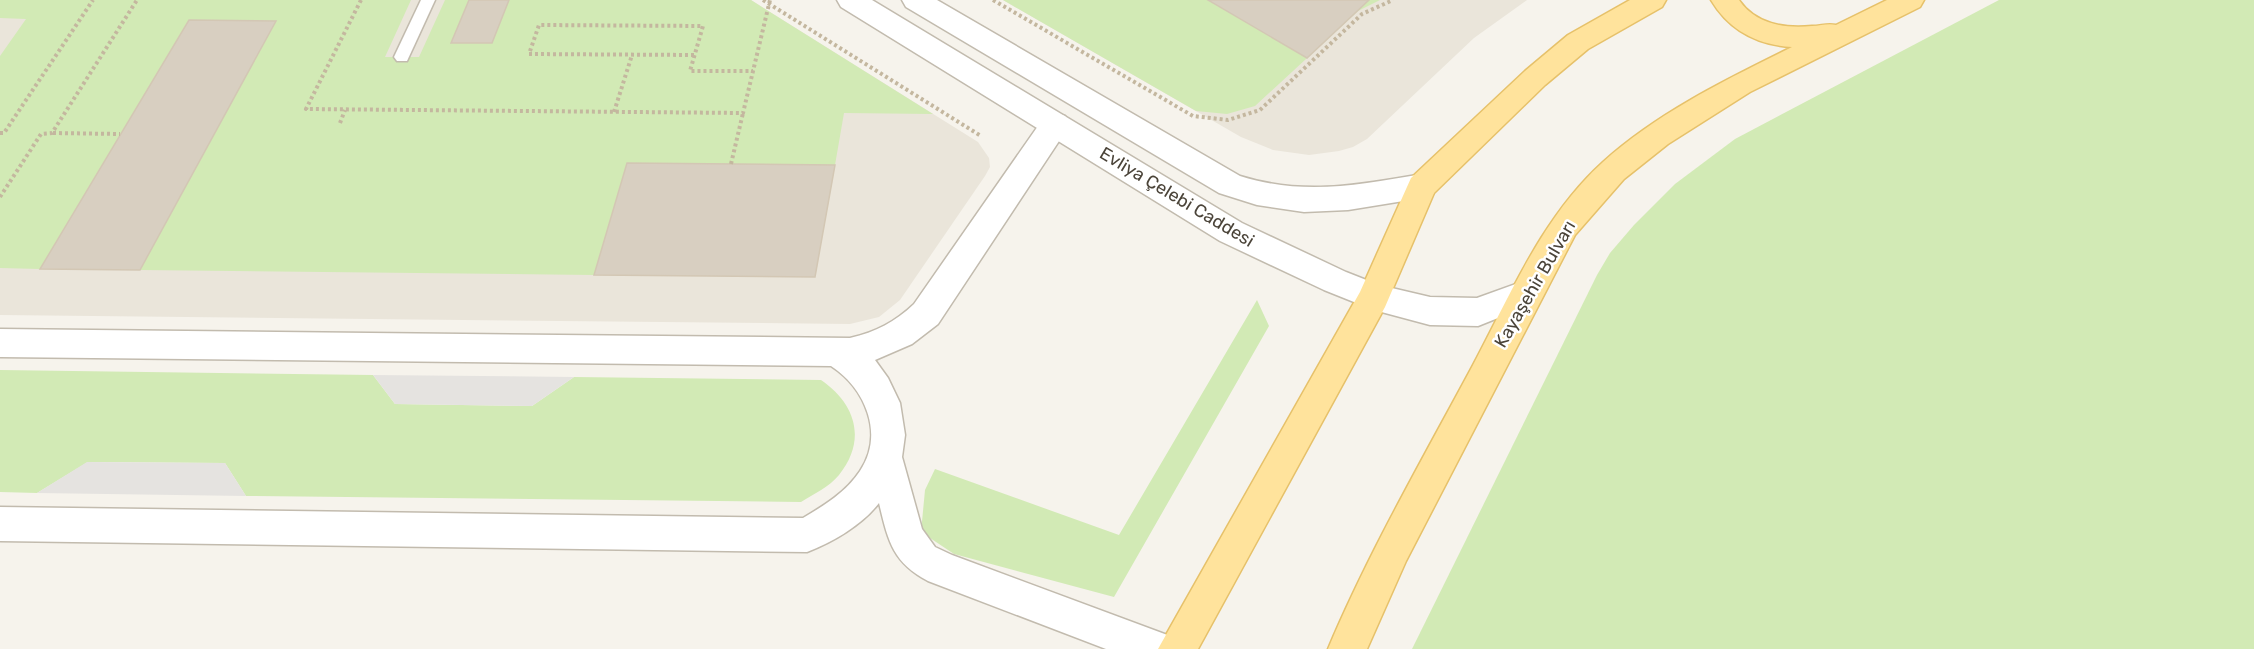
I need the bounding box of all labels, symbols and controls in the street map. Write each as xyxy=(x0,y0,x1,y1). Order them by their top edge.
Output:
street label: Evliya Çelebi Caddesi xyxy=(1096,142,1258,252)
street label: Kayaşehir Bulvarı xyxy=(1490,216,1580,352)

